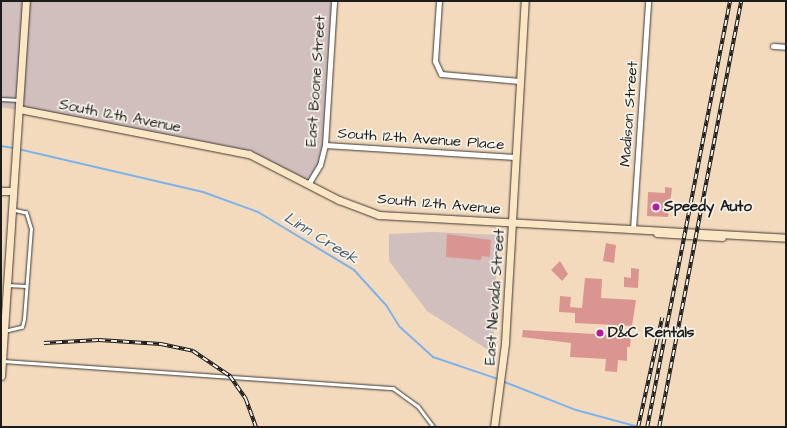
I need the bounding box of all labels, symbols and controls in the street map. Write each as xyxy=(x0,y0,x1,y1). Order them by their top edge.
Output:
street label: East Boone Street xyxy=(302,15,330,147)
street label: Madison Street xyxy=(616,61,642,167)
street label: South 12th Avenue xyxy=(57,95,183,137)
street label: South 12th Avenue Place xyxy=(337,124,505,154)
street label: South 12th Avenue xyxy=(376,190,502,218)
place label: Speedy Auto xyxy=(664,198,752,216)
marker: Speedy Auto xyxy=(651,202,661,212)
water label: Linn Creek xyxy=(281,208,361,268)
street label: East Nevada Street xyxy=(481,228,509,366)
place label: D&C Rentals xyxy=(608,324,694,342)
marker: D&C Rentals xyxy=(595,328,605,338)

